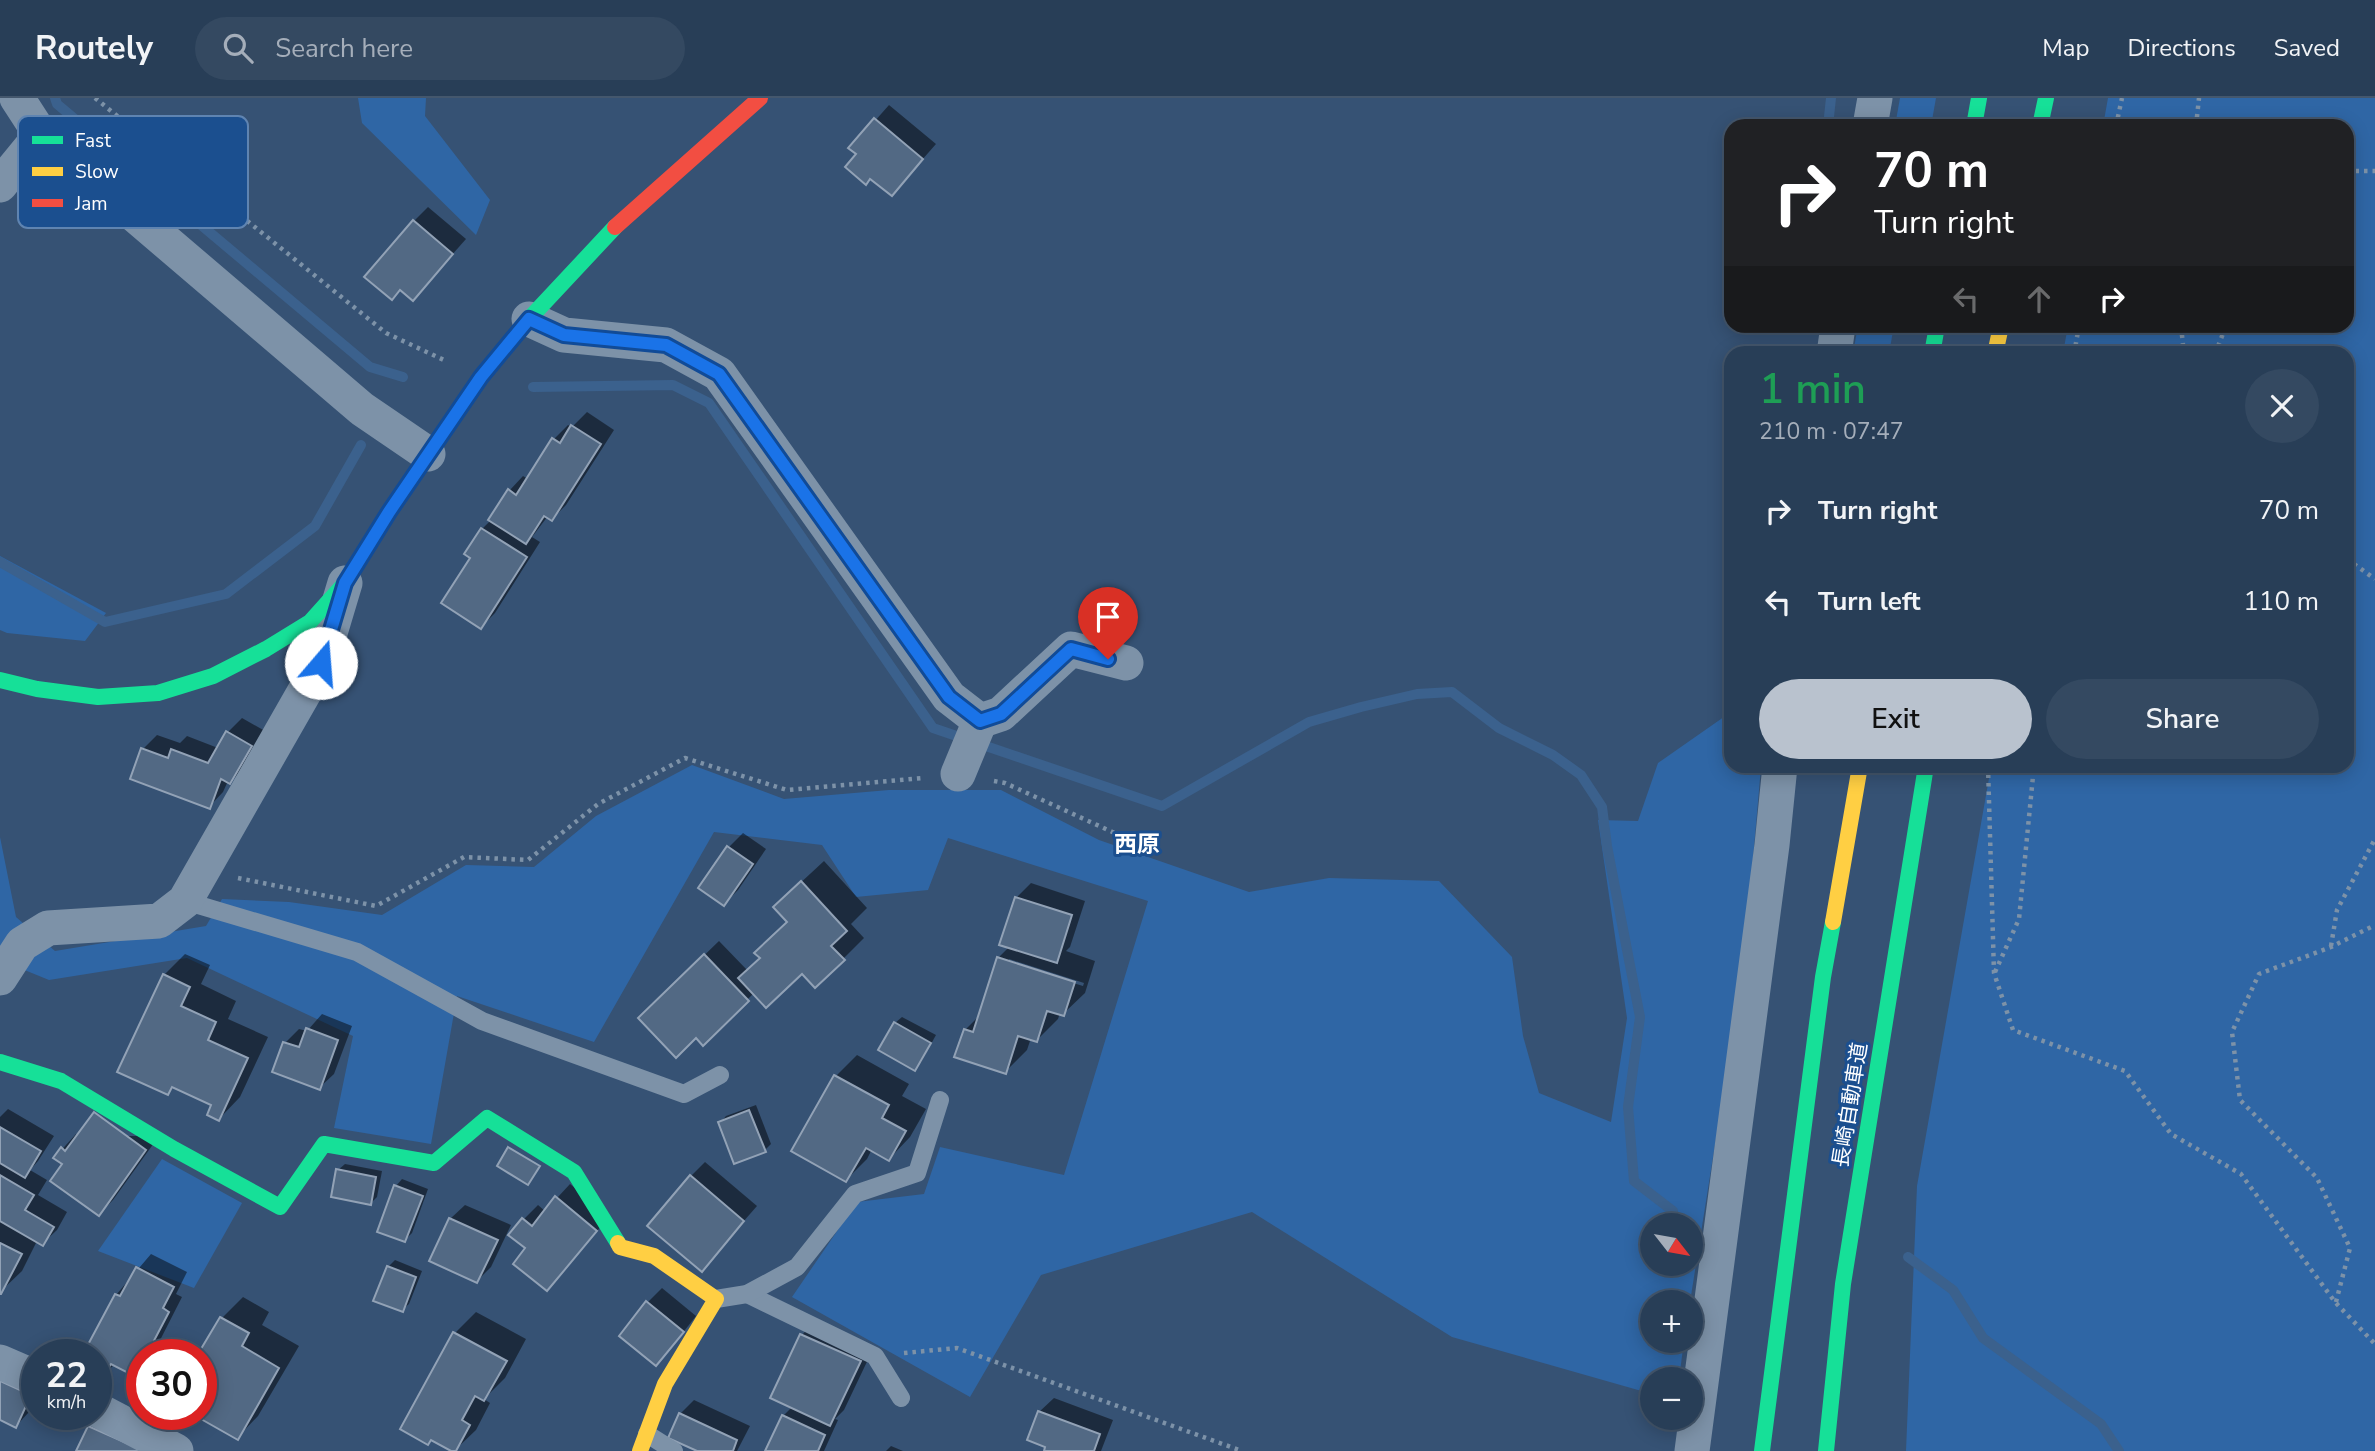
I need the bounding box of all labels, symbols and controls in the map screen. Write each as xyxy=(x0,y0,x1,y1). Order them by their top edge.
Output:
search box xyxy=(195,17,685,80)
text: Routely xyxy=(35,26,153,71)
icon: search xyxy=(219,29,257,67)
text: Search here xyxy=(275,31,413,66)
text: Map xyxy=(2042,32,2089,64)
text: Directions xyxy=(2127,32,2236,64)
text: Saved xyxy=(2274,32,2340,64)
legend xyxy=(18,116,248,228)
text: Fast xyxy=(75,128,111,154)
text: 70 m xyxy=(1874,137,1989,204)
icon: right xyxy=(1759,147,1850,238)
text: Slow xyxy=(75,159,119,185)
text: Jam xyxy=(74,191,108,217)
text: Turn right xyxy=(1874,201,2014,244)
icon: left xyxy=(1947,280,1985,318)
icon: ahead xyxy=(2020,280,2058,318)
icon: right xyxy=(2093,280,2131,318)
text: 1 min xyxy=(1759,361,1866,418)
button: close xyxy=(2245,369,2319,443)
text: 210 m · 07:47 xyxy=(1759,416,1904,447)
icon: right xyxy=(1759,492,1797,530)
text: Turn right xyxy=(1818,493,1937,528)
text: 70 m xyxy=(2259,493,2319,528)
icon: left xyxy=(1759,583,1797,621)
text: Turn left xyxy=(1818,584,1921,619)
text: 110 m xyxy=(2243,584,2319,619)
pin xyxy=(1078,587,1138,659)
icon: arrive xyxy=(1089,598,1127,636)
position arrow xyxy=(284,626,358,700)
button: Exit xyxy=(1759,679,2032,759)
button: Share xyxy=(2046,679,2319,759)
district label: 西原 xyxy=(1114,829,1160,860)
street label: 長崎自動車道 xyxy=(1826,1041,1874,1169)
north arrow xyxy=(1640,1213,1703,1276)
map controls xyxy=(1640,1213,1703,1430)
button: + xyxy=(1640,1290,1703,1353)
speed limit sign: 30 xyxy=(126,1339,217,1430)
text: 22 xyxy=(45,1352,88,1399)
button: − xyxy=(1640,1367,1703,1430)
text: km/h xyxy=(47,1390,86,1414)

